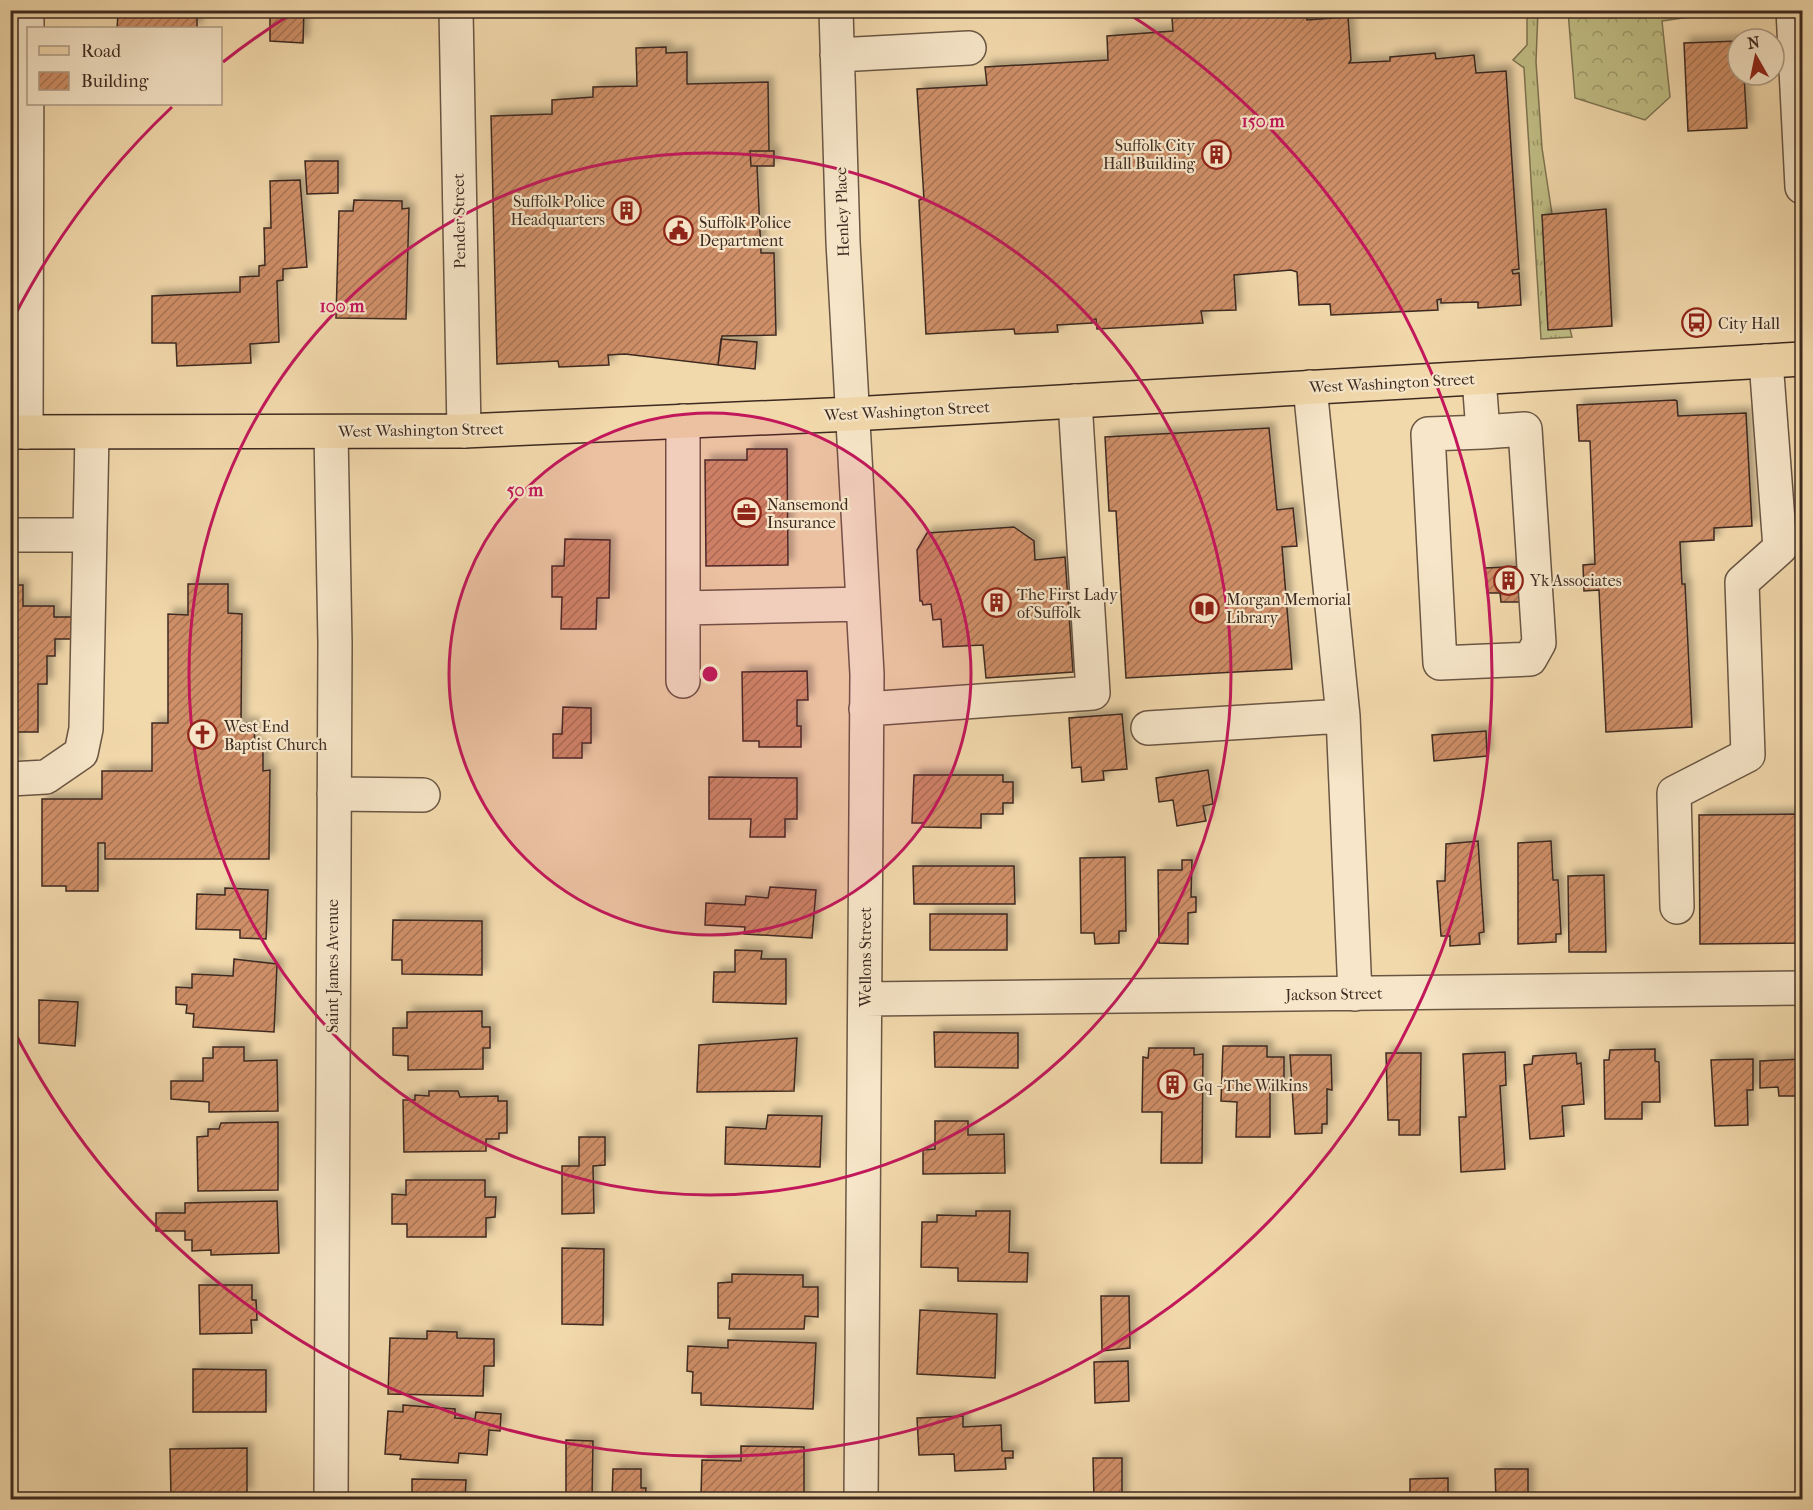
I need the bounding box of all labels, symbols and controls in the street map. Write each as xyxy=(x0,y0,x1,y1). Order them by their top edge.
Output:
legend xyxy=(27,27,222,105)
north arrow xyxy=(1726,27,1786,87)
text: N xyxy=(1746,32,1762,53)
text: Road xyxy=(81,41,121,62)
text: Building xyxy=(81,71,149,92)
text: 150 m xyxy=(1242,111,1285,132)
place label: Suffolk City Hall Building xyxy=(1103,136,1195,173)
building icon: Suffolk City Hall Building xyxy=(1200,138,1232,170)
street label: Henley Place xyxy=(831,167,853,257)
street label: Pender Street xyxy=(449,173,469,269)
place label: Suffolk Police Headquarters xyxy=(511,192,605,229)
building icon: Suffolk Police Headquarters xyxy=(610,194,642,226)
place label: Suffolk Police Department xyxy=(699,213,791,250)
public building icon: Suffolk Police Department xyxy=(662,215,694,247)
text: 100 m xyxy=(319,296,366,317)
bus stop icon: City Hall xyxy=(1681,307,1713,339)
place label: City Hall xyxy=(1718,314,1780,333)
street label: West Washington Street xyxy=(1308,369,1476,397)
street label: West Washington Street xyxy=(823,397,991,425)
street label: West Washington Street xyxy=(337,419,504,441)
text: 50 m xyxy=(507,480,544,501)
place label: Nansemond Insurance xyxy=(767,495,849,532)
office icon: Nansemond Insurance xyxy=(730,497,762,529)
building icon: Yk Associates xyxy=(1493,564,1525,596)
place label: Yk Associates xyxy=(1529,571,1622,590)
place label: The First Lady of Suffolk xyxy=(1017,585,1118,622)
building icon: The First Lady of Suffolk xyxy=(980,587,1012,619)
place label: Morgan Memorial Library xyxy=(1226,590,1351,627)
library icon: Morgan Memorial Library xyxy=(1189,592,1221,624)
centre of rings xyxy=(700,664,720,684)
place label: West End Baptist Church xyxy=(223,717,327,754)
church icon: West End Baptist Church xyxy=(187,719,219,751)
street label: Saint James Avenue xyxy=(323,899,342,1033)
street label: Wellons Street xyxy=(856,907,875,1008)
street label: Jackson Street xyxy=(1283,984,1383,1004)
building icon: Gq - The Wilkins xyxy=(1156,1069,1188,1101)
place label: Gq - The Wilkins xyxy=(1193,1076,1308,1095)

